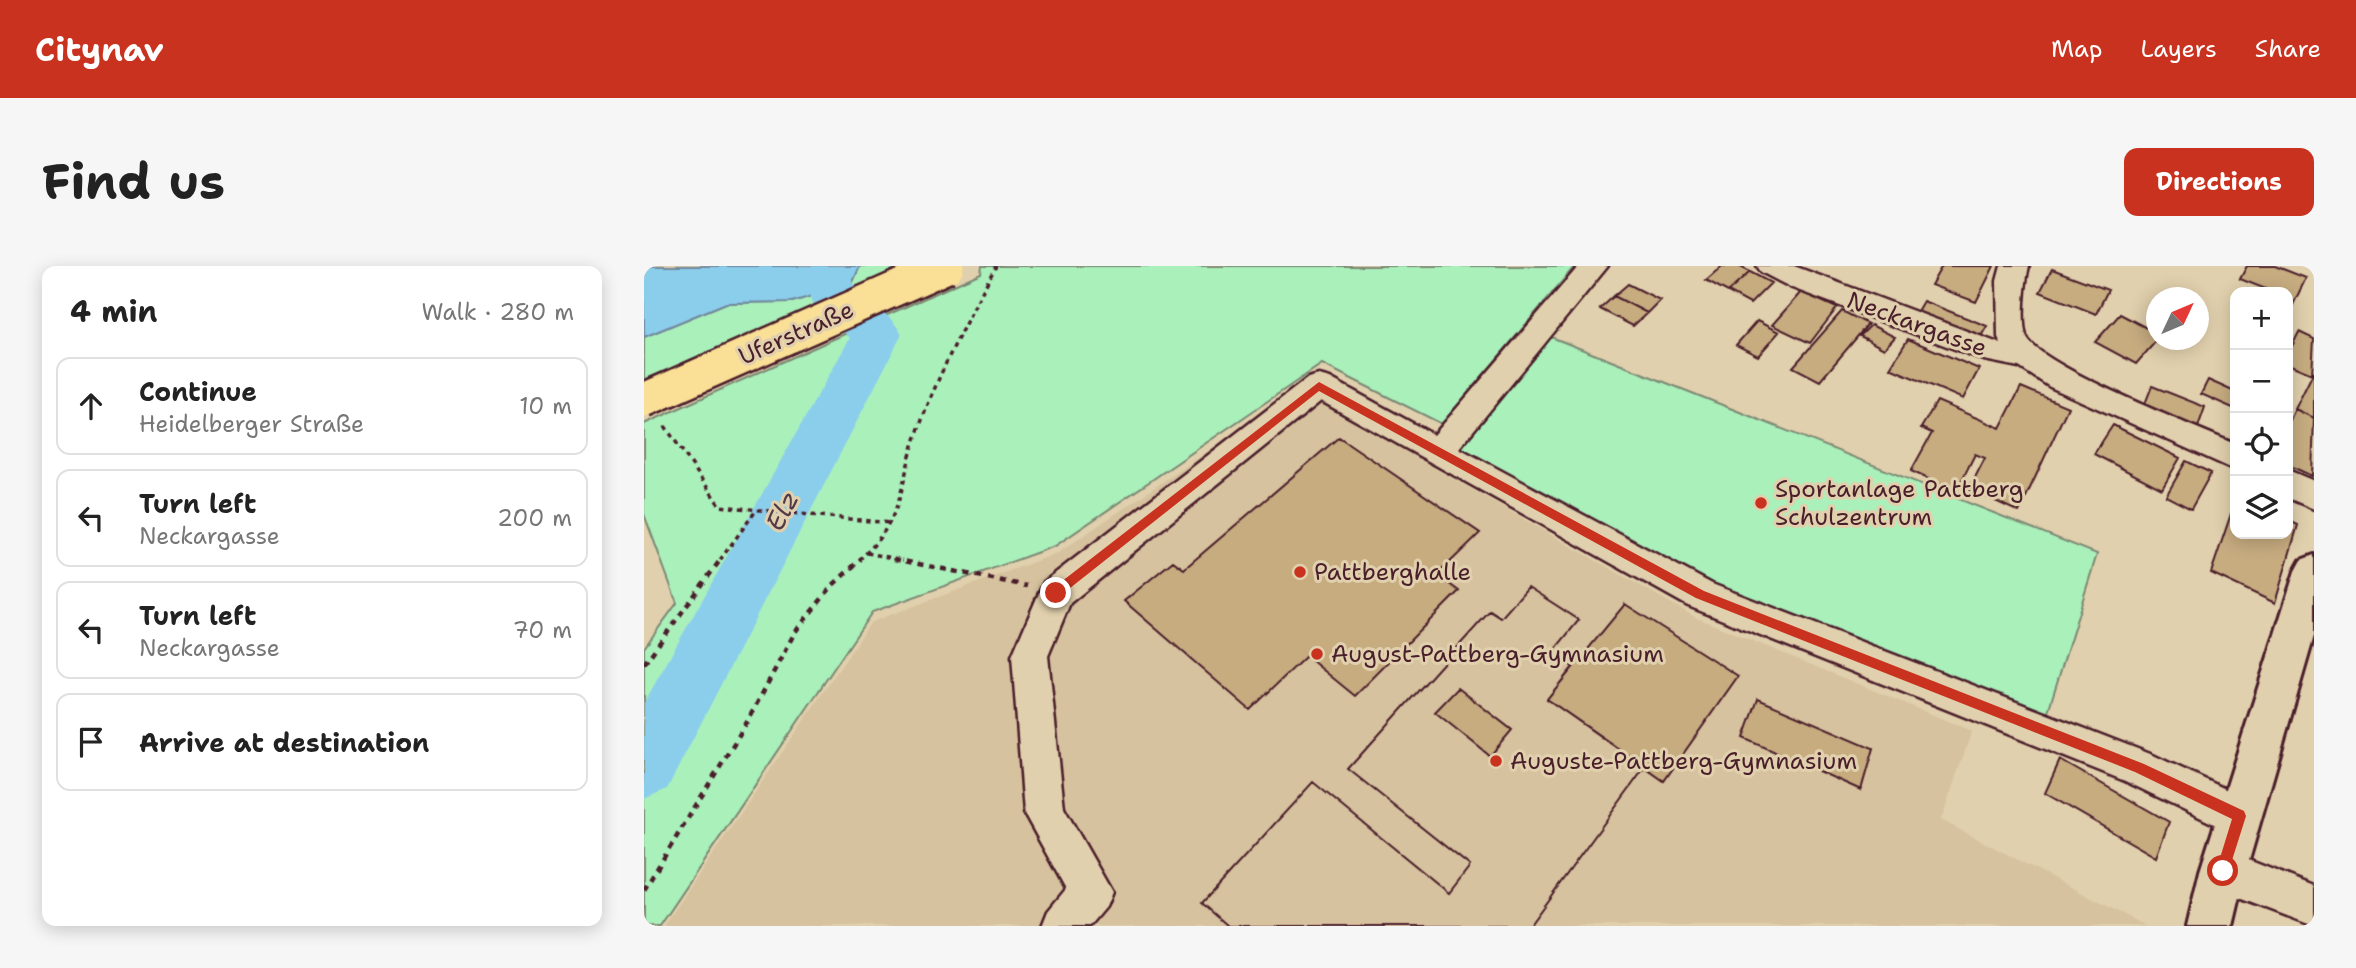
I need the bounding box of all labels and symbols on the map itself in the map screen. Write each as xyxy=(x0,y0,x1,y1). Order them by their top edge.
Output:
street label: Neckargasse xyxy=(1842,284,1992,364)
north arrow xyxy=(2146,287,2209,350)
street label: Uferstraße xyxy=(733,293,859,373)
place label: Sportanlage Pattberg Schulzentrum xyxy=(1775,473,2024,533)
water label: Elz xyxy=(757,485,807,537)
marker: Sportanlage Pattberg Schulzentrum xyxy=(1753,495,1769,511)
place label: Pattberghalle xyxy=(1314,556,1471,588)
marker: Pattberghalle xyxy=(1292,564,1308,580)
route end xyxy=(1040,577,1071,608)
place label: August-Pattberg-Gymnasium xyxy=(1331,638,1664,670)
marker: August-Pattberg-Gymnasium xyxy=(1309,646,1325,662)
place label: Auguste-Pattberg-Gymnasium xyxy=(1510,745,1857,777)
marker: Auguste-Pattberg-Gymnasium xyxy=(1488,753,1504,769)
route start xyxy=(2207,855,2238,886)

